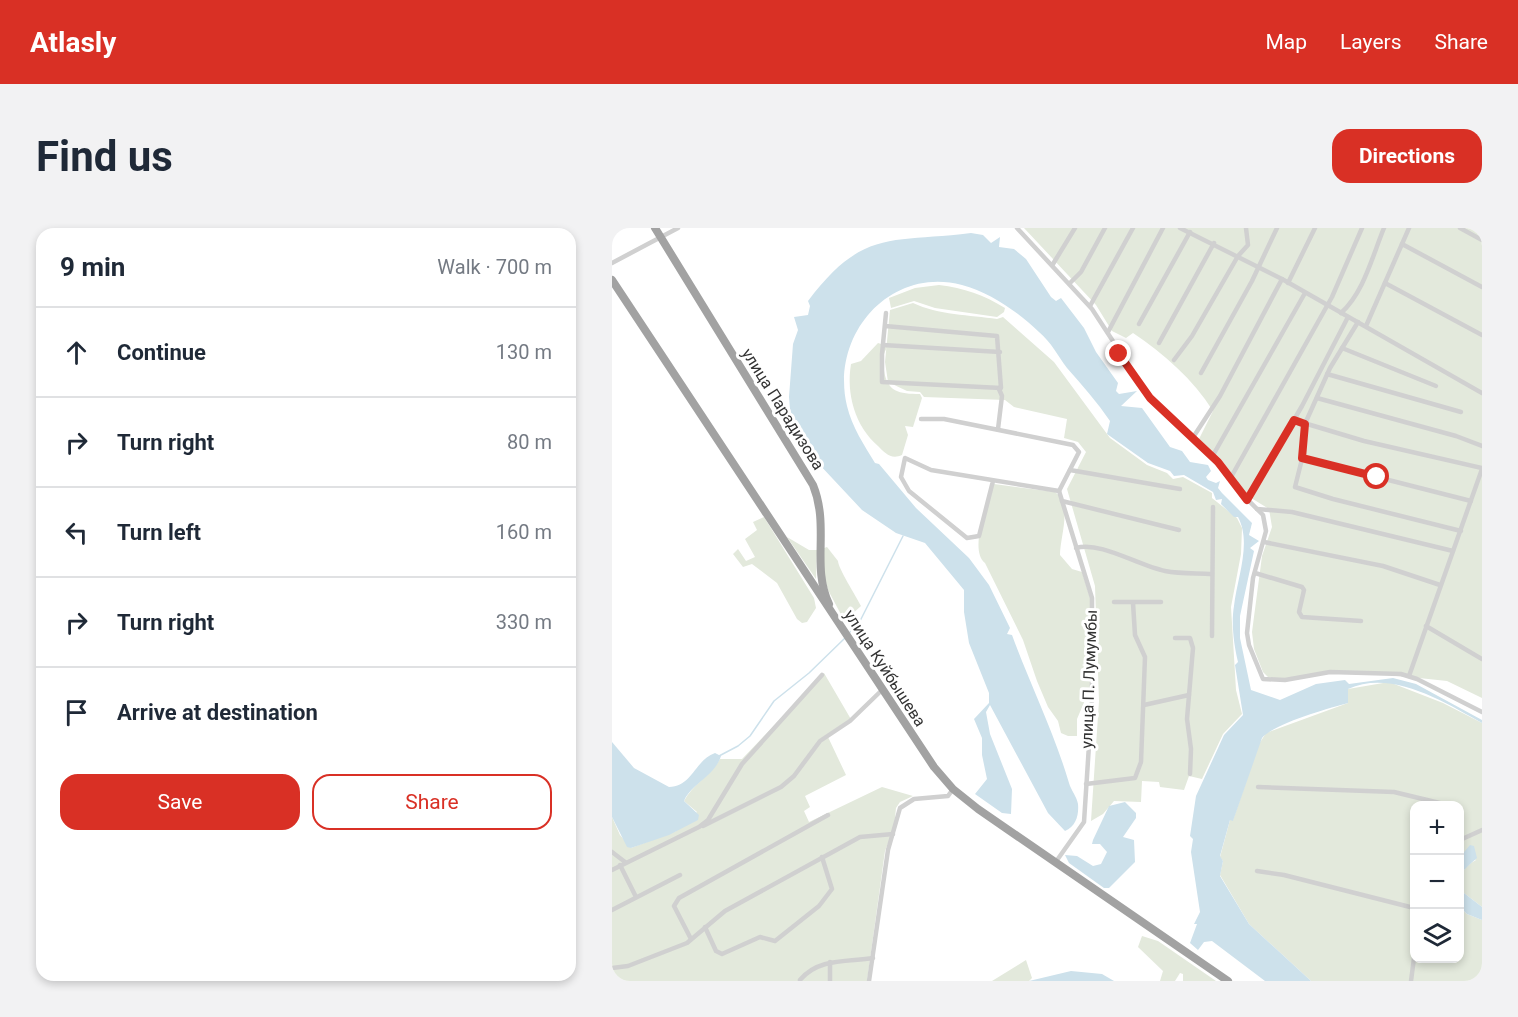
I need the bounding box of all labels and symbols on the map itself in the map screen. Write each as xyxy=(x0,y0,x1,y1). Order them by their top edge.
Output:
route end xyxy=(1105,340,1131,366)
street label: улица Парадизова xyxy=(738,345,828,473)
route start xyxy=(1363,463,1389,489)
street label: улица Куйбышева xyxy=(840,606,930,730)
street label: улица П. Лумумбы xyxy=(1077,609,1101,749)

